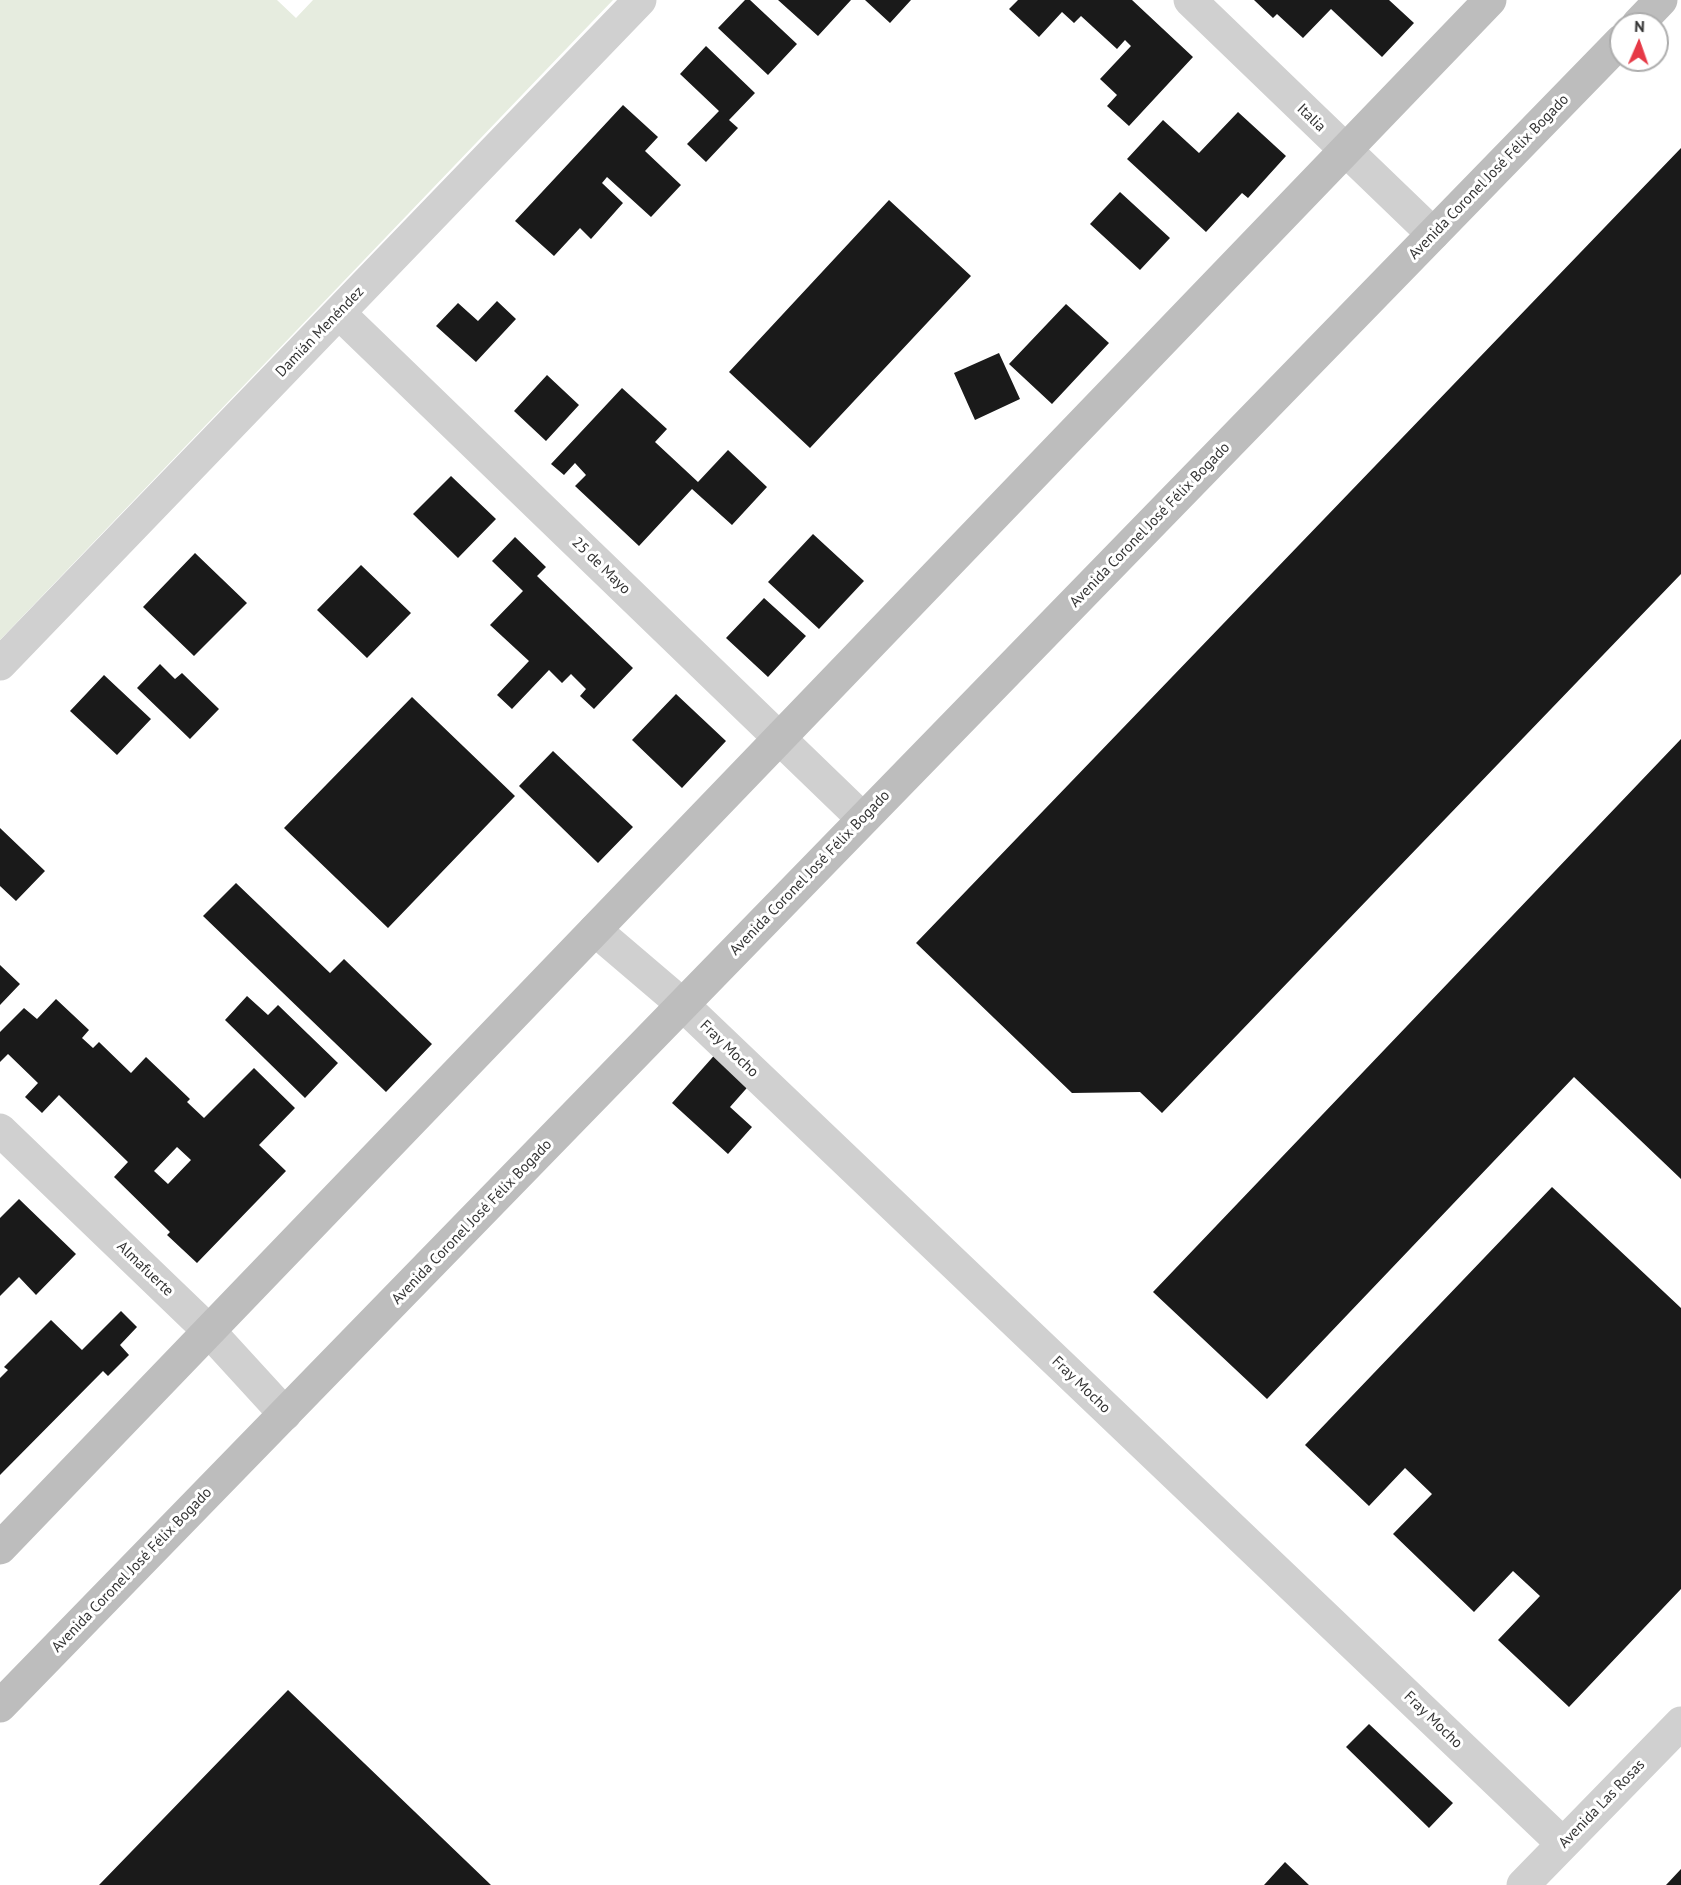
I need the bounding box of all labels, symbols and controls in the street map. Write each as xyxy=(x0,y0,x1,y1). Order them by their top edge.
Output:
north arrow xyxy=(1609,12,1669,72)
text: N xyxy=(1634,16,1645,36)
street label: Avenida Coronel José Félix Bogado xyxy=(1405,91,1573,263)
street label: Italia xyxy=(1293,100,1329,136)
street label: Damián Menéndez xyxy=(272,283,368,381)
street label: Avenida Coronel José Félix Bogado xyxy=(1066,439,1234,611)
street label: 25 de Mayo xyxy=(568,534,634,598)
street label: Avenida Coronel José Félix Bogado xyxy=(726,787,894,959)
street label: Fray Mocho xyxy=(696,1017,762,1081)
street label: Avenida Coronel José Félix Bogado xyxy=(388,1136,556,1308)
street label: Almafuerte xyxy=(113,1238,177,1300)
street label: Fray Mocho xyxy=(1048,1353,1114,1417)
street label: Avenida Coronel José Félix Bogado xyxy=(48,1484,216,1656)
street label: Fray Mocho xyxy=(1400,1688,1466,1752)
street label: Avenida Las Rosas xyxy=(1555,1756,1649,1852)

